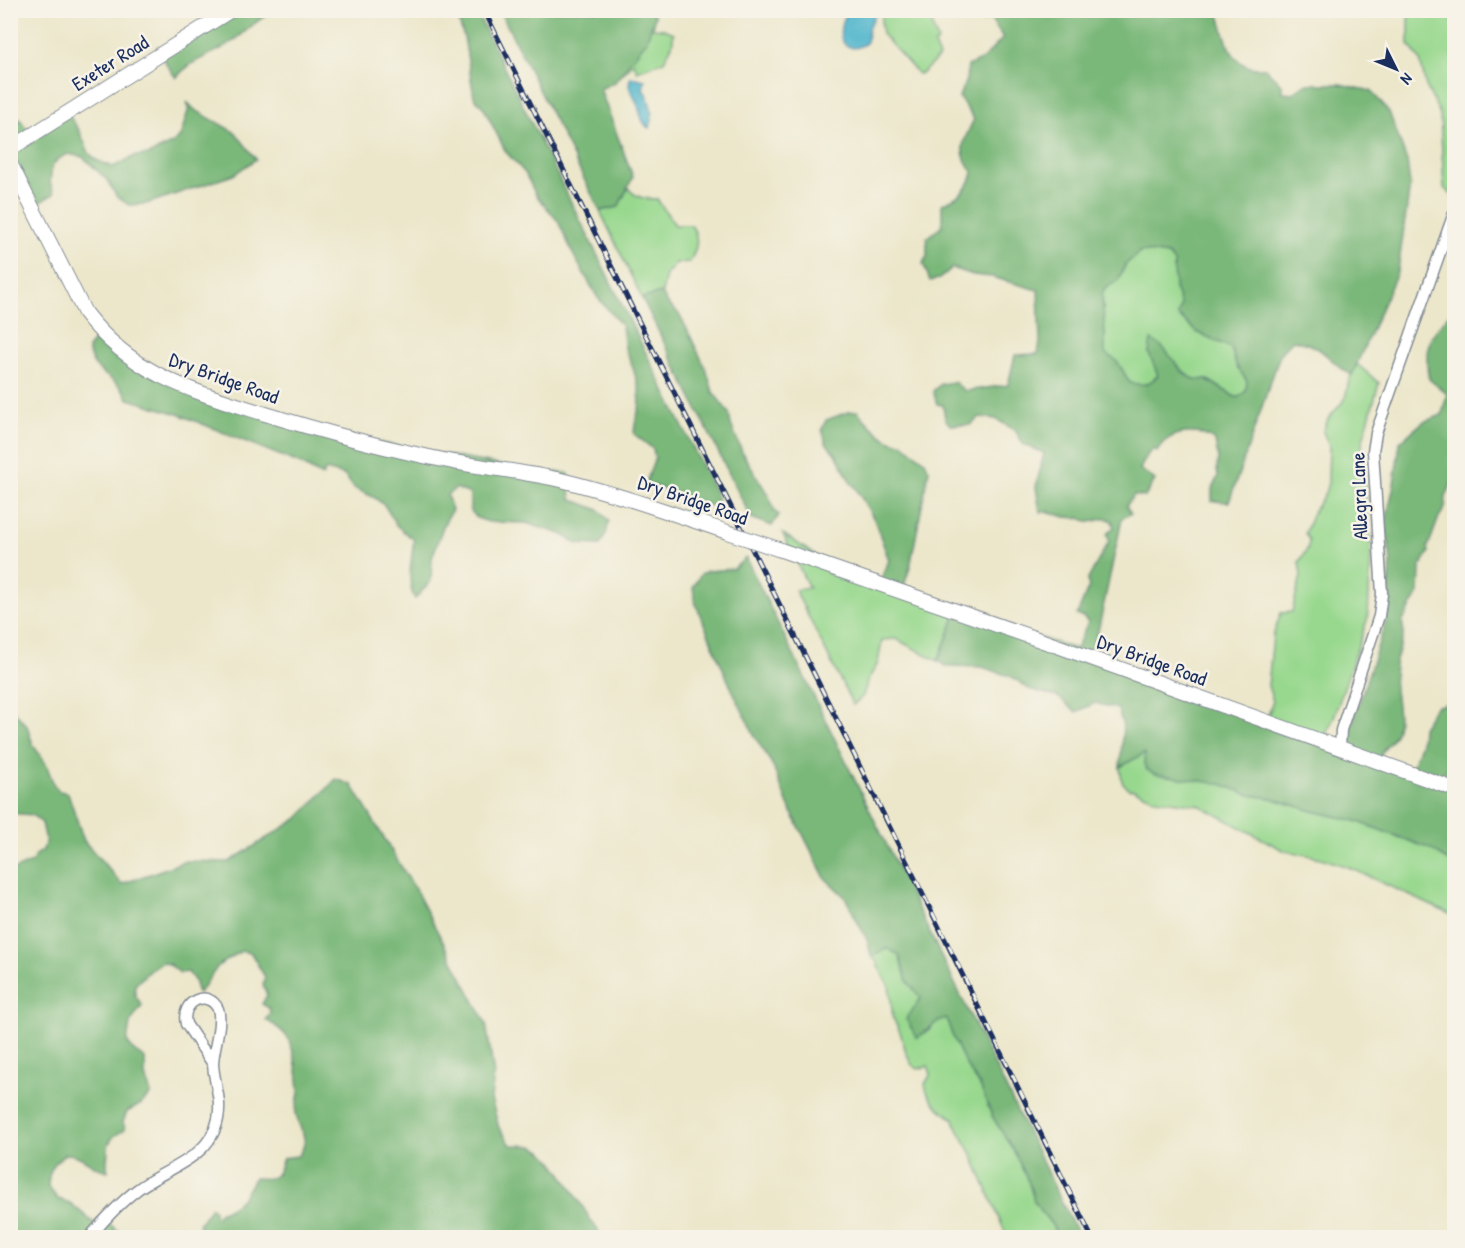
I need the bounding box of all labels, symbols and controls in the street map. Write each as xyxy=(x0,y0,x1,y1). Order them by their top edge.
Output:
street label: Exeter Road xyxy=(66,28,153,97)
north arrow xyxy=(1366,39,1426,99)
text: N xyxy=(1396,69,1418,90)
street label: Dry Bridge Road xyxy=(166,345,283,410)
street label: Allegra Lane xyxy=(1343,452,1374,540)
street label: Dry Bridge Road xyxy=(635,468,752,531)
street label: Dry Bridge Road xyxy=(1094,627,1211,692)

